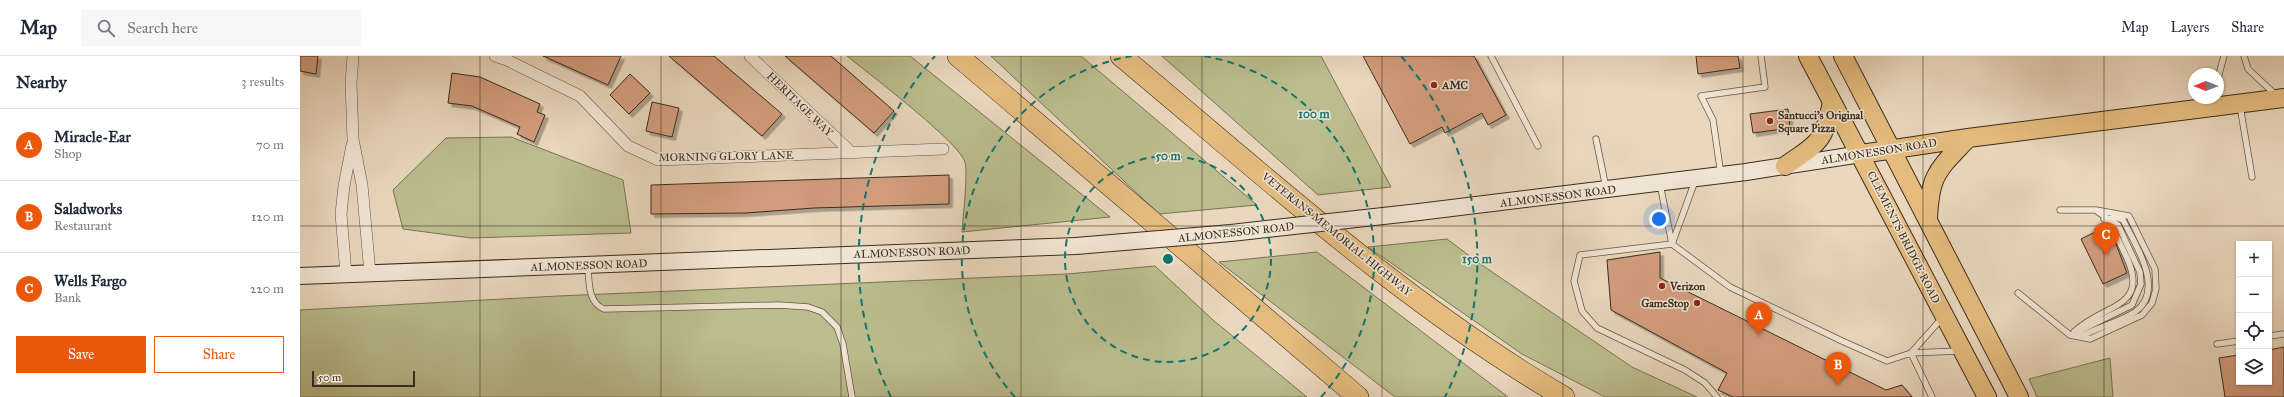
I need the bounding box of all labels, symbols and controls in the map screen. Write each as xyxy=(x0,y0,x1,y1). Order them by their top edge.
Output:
search box xyxy=(81,10,361,46)
text: Map xyxy=(20,16,57,39)
icon: search xyxy=(95,17,117,39)
text: Search here xyxy=(127,19,198,37)
text: Map xyxy=(2121,19,2149,36)
text: Layers xyxy=(2171,19,2209,36)
text: Share xyxy=(2231,19,2264,36)
north arrow xyxy=(2188,68,2224,104)
street label: HERITAGE WAY xyxy=(764,70,836,140)
text: Nearby xyxy=(16,72,67,93)
text: 3 results xyxy=(241,74,284,90)
place label: AMC xyxy=(1441,79,1468,92)
marker: AMC xyxy=(1429,80,1439,90)
text: 100 m xyxy=(1298,107,1331,121)
place label: Santucci's Original Square Pizza xyxy=(1778,109,1864,136)
marker: Santucci's Original Square Pizza xyxy=(1765,116,1775,126)
text: Miracle-Ear xyxy=(54,128,131,146)
street label: ALMONESSON ROAD xyxy=(1819,136,1938,167)
text: A xyxy=(25,137,33,153)
text: 70 m xyxy=(256,137,284,153)
text: Shop xyxy=(54,146,82,162)
street label: MORNING GLORY LANE xyxy=(658,149,794,164)
text: 50 m xyxy=(1155,149,1182,163)
street label: VETERANS MEMORIAL HIGHWAY xyxy=(1258,169,1415,299)
street label: CLEMENTS BRIDGE ROAD xyxy=(1864,169,1943,306)
street label: ALMONESSON ROAD xyxy=(1498,183,1617,210)
text: Saladworks xyxy=(54,200,122,218)
text: B xyxy=(25,209,33,225)
text: 120 m xyxy=(251,209,284,225)
your location xyxy=(1649,209,1669,229)
text: Restaurant xyxy=(54,218,112,234)
street label: ALMONESSON ROAD xyxy=(1176,220,1295,245)
pin: C xyxy=(2093,222,2119,255)
map controls xyxy=(2236,241,2272,385)
button: + xyxy=(2236,241,2272,277)
street label: ALMONESSON ROAD xyxy=(853,244,971,261)
centre of rings xyxy=(1161,252,1175,266)
text: 150 m xyxy=(1462,252,1493,266)
street label: ALMONESSON ROAD xyxy=(530,257,648,274)
text: Wells Fargo xyxy=(54,272,127,290)
button: − xyxy=(2236,277,2272,313)
place label: Verizon xyxy=(1669,280,1705,293)
text: C xyxy=(25,281,33,297)
text: 220 m xyxy=(250,281,284,297)
marker: Verizon xyxy=(1657,281,1667,291)
text: Bank xyxy=(54,290,81,306)
place label: GameStop xyxy=(1641,297,1689,311)
marker: GameStop xyxy=(1692,298,1702,308)
pin: A xyxy=(1746,302,1772,335)
button: locate xyxy=(2236,313,2272,349)
button: Save xyxy=(16,336,146,373)
button: Share xyxy=(154,336,284,373)
button: layers xyxy=(2236,349,2272,385)
pin: B xyxy=(1825,352,1851,385)
scale bar xyxy=(312,369,415,388)
text: 50 m xyxy=(318,371,341,384)

